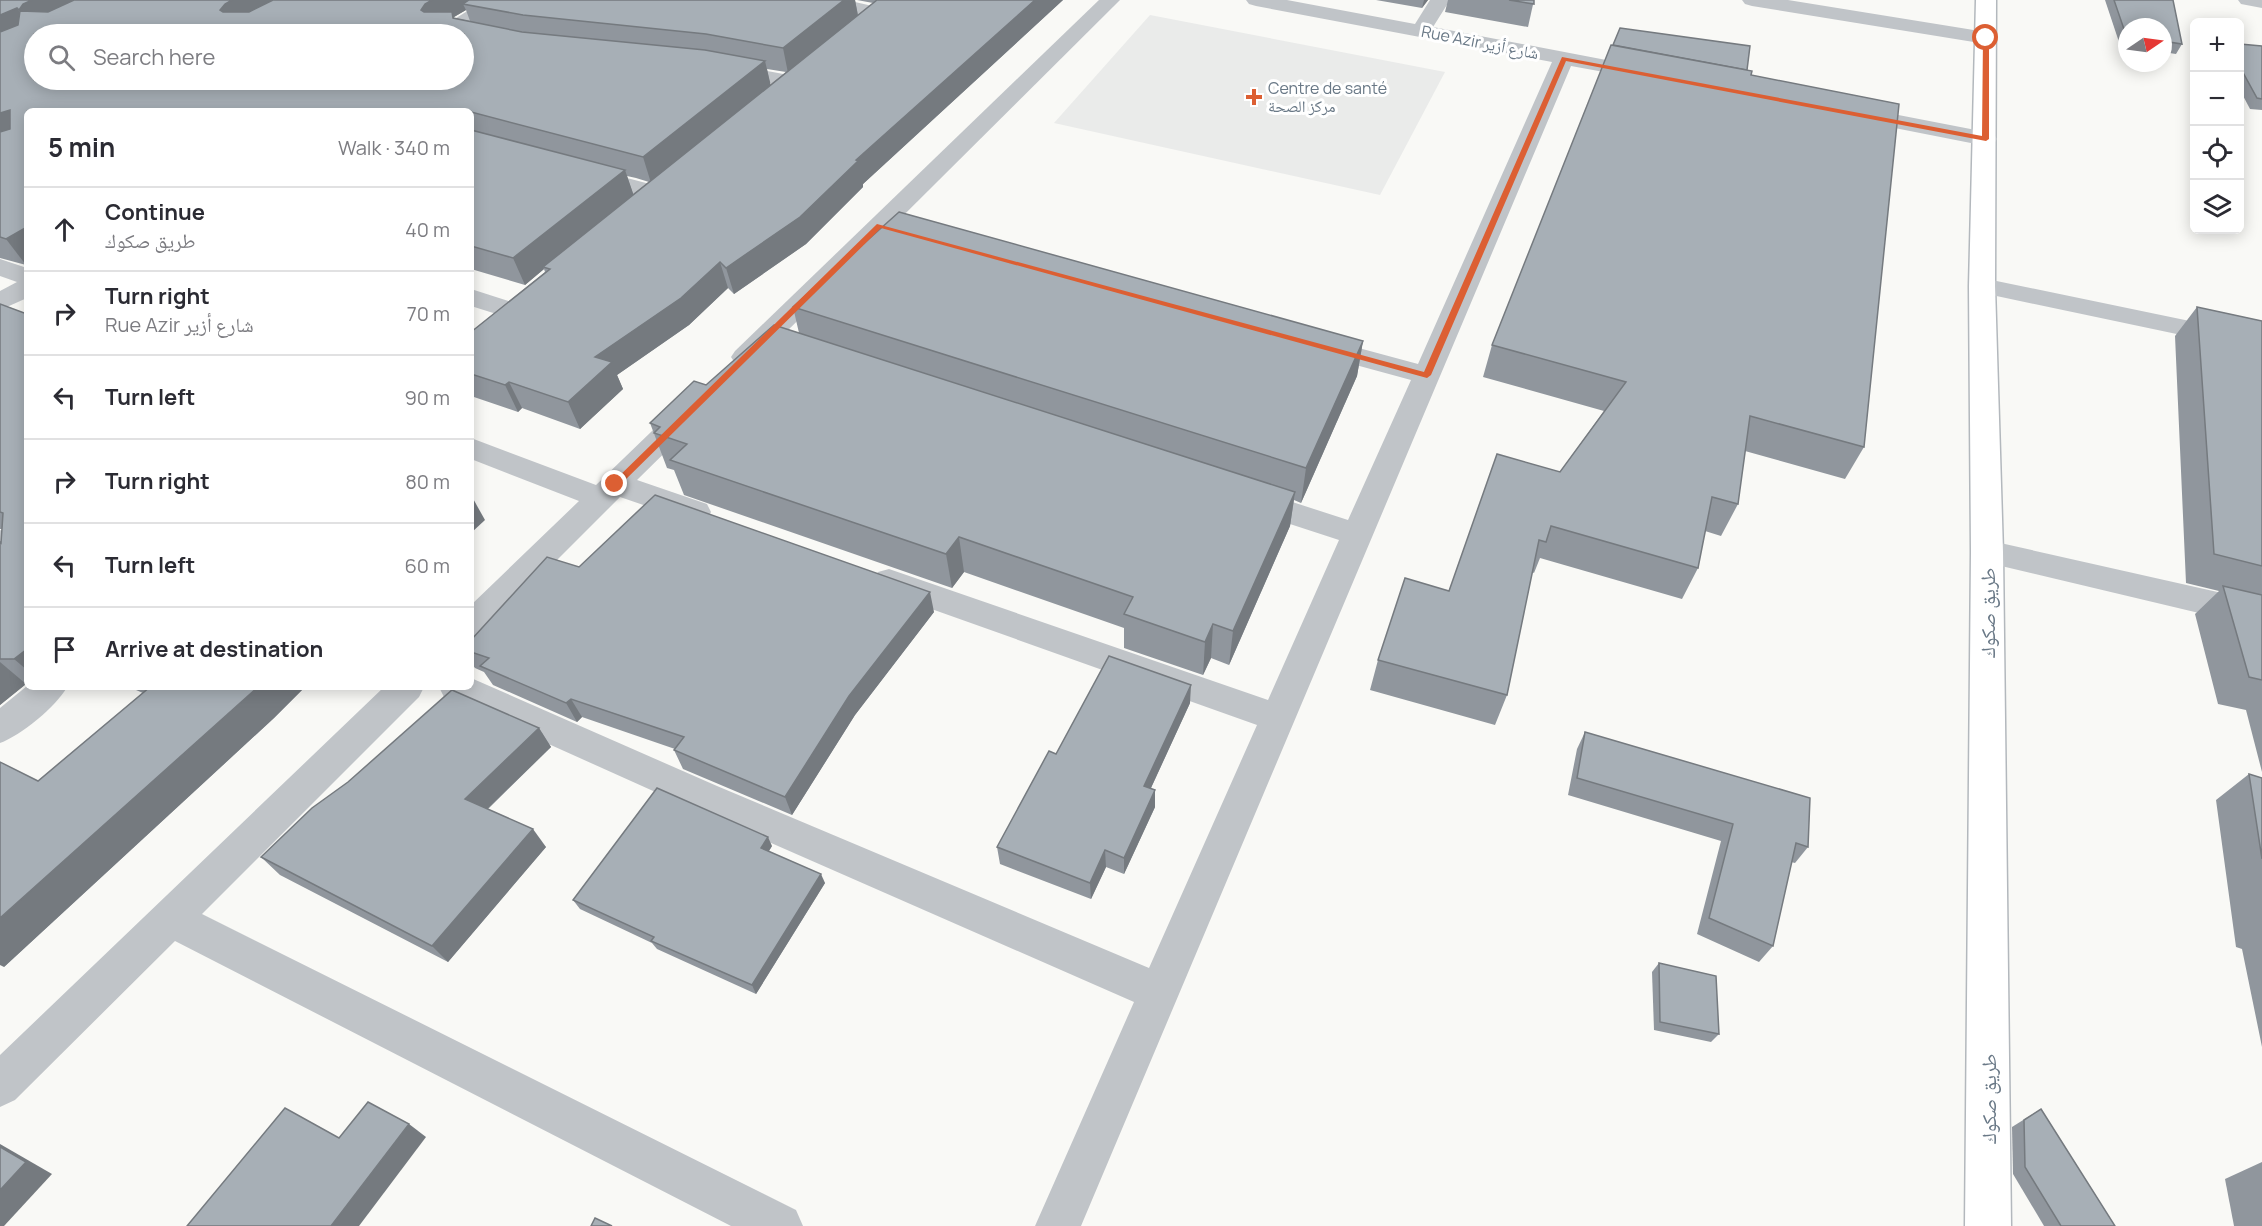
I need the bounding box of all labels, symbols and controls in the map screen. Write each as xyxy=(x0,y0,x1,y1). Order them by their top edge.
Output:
north arrow xyxy=(2118,18,2172,72)
map controls xyxy=(2190,18,2244,234)
button: + xyxy=(2190,18,2244,72)
street label: Rue Azir شارع أزير xyxy=(1419,20,1541,64)
search box xyxy=(24,24,474,90)
route start xyxy=(1972,24,1998,50)
icon: search xyxy=(45,41,78,74)
text: Search here xyxy=(93,42,215,72)
button: − xyxy=(2190,72,2244,126)
place label: Centre de santé مركز الصحة xyxy=(1268,77,1387,117)
marker: Centre de santé مركز الصحة xyxy=(1245,88,1263,106)
button: locate xyxy=(2190,126,2244,180)
text: 5 min xyxy=(48,129,115,165)
text: Walk · 340 m xyxy=(338,134,450,161)
button: layers xyxy=(2190,180,2244,234)
text: Continue xyxy=(105,197,205,227)
icon: ahead xyxy=(48,213,81,246)
text: 40 m xyxy=(405,216,450,243)
text: طريق صكوك xyxy=(105,227,195,254)
text: Turn right xyxy=(105,281,210,311)
icon: right xyxy=(48,297,81,330)
text: 70 m xyxy=(407,300,450,327)
text: Rue Azir شارع أزير xyxy=(105,311,254,338)
icon: left xyxy=(48,381,81,414)
text: Turn left xyxy=(105,382,195,412)
text: 90 m xyxy=(404,384,450,411)
icon: right xyxy=(48,465,81,498)
text: Turn right xyxy=(105,466,210,496)
text: 80 m xyxy=(405,468,450,495)
route end xyxy=(601,470,627,496)
icon: left xyxy=(48,549,81,582)
text: Turn left xyxy=(105,550,195,580)
text: 60 m xyxy=(404,552,450,579)
street label: طريق صكوك xyxy=(1974,568,2001,658)
icon: arrive xyxy=(48,633,81,666)
text: Arrive at destination xyxy=(105,634,323,664)
street label: طريق صكوك xyxy=(1975,1054,2002,1144)

